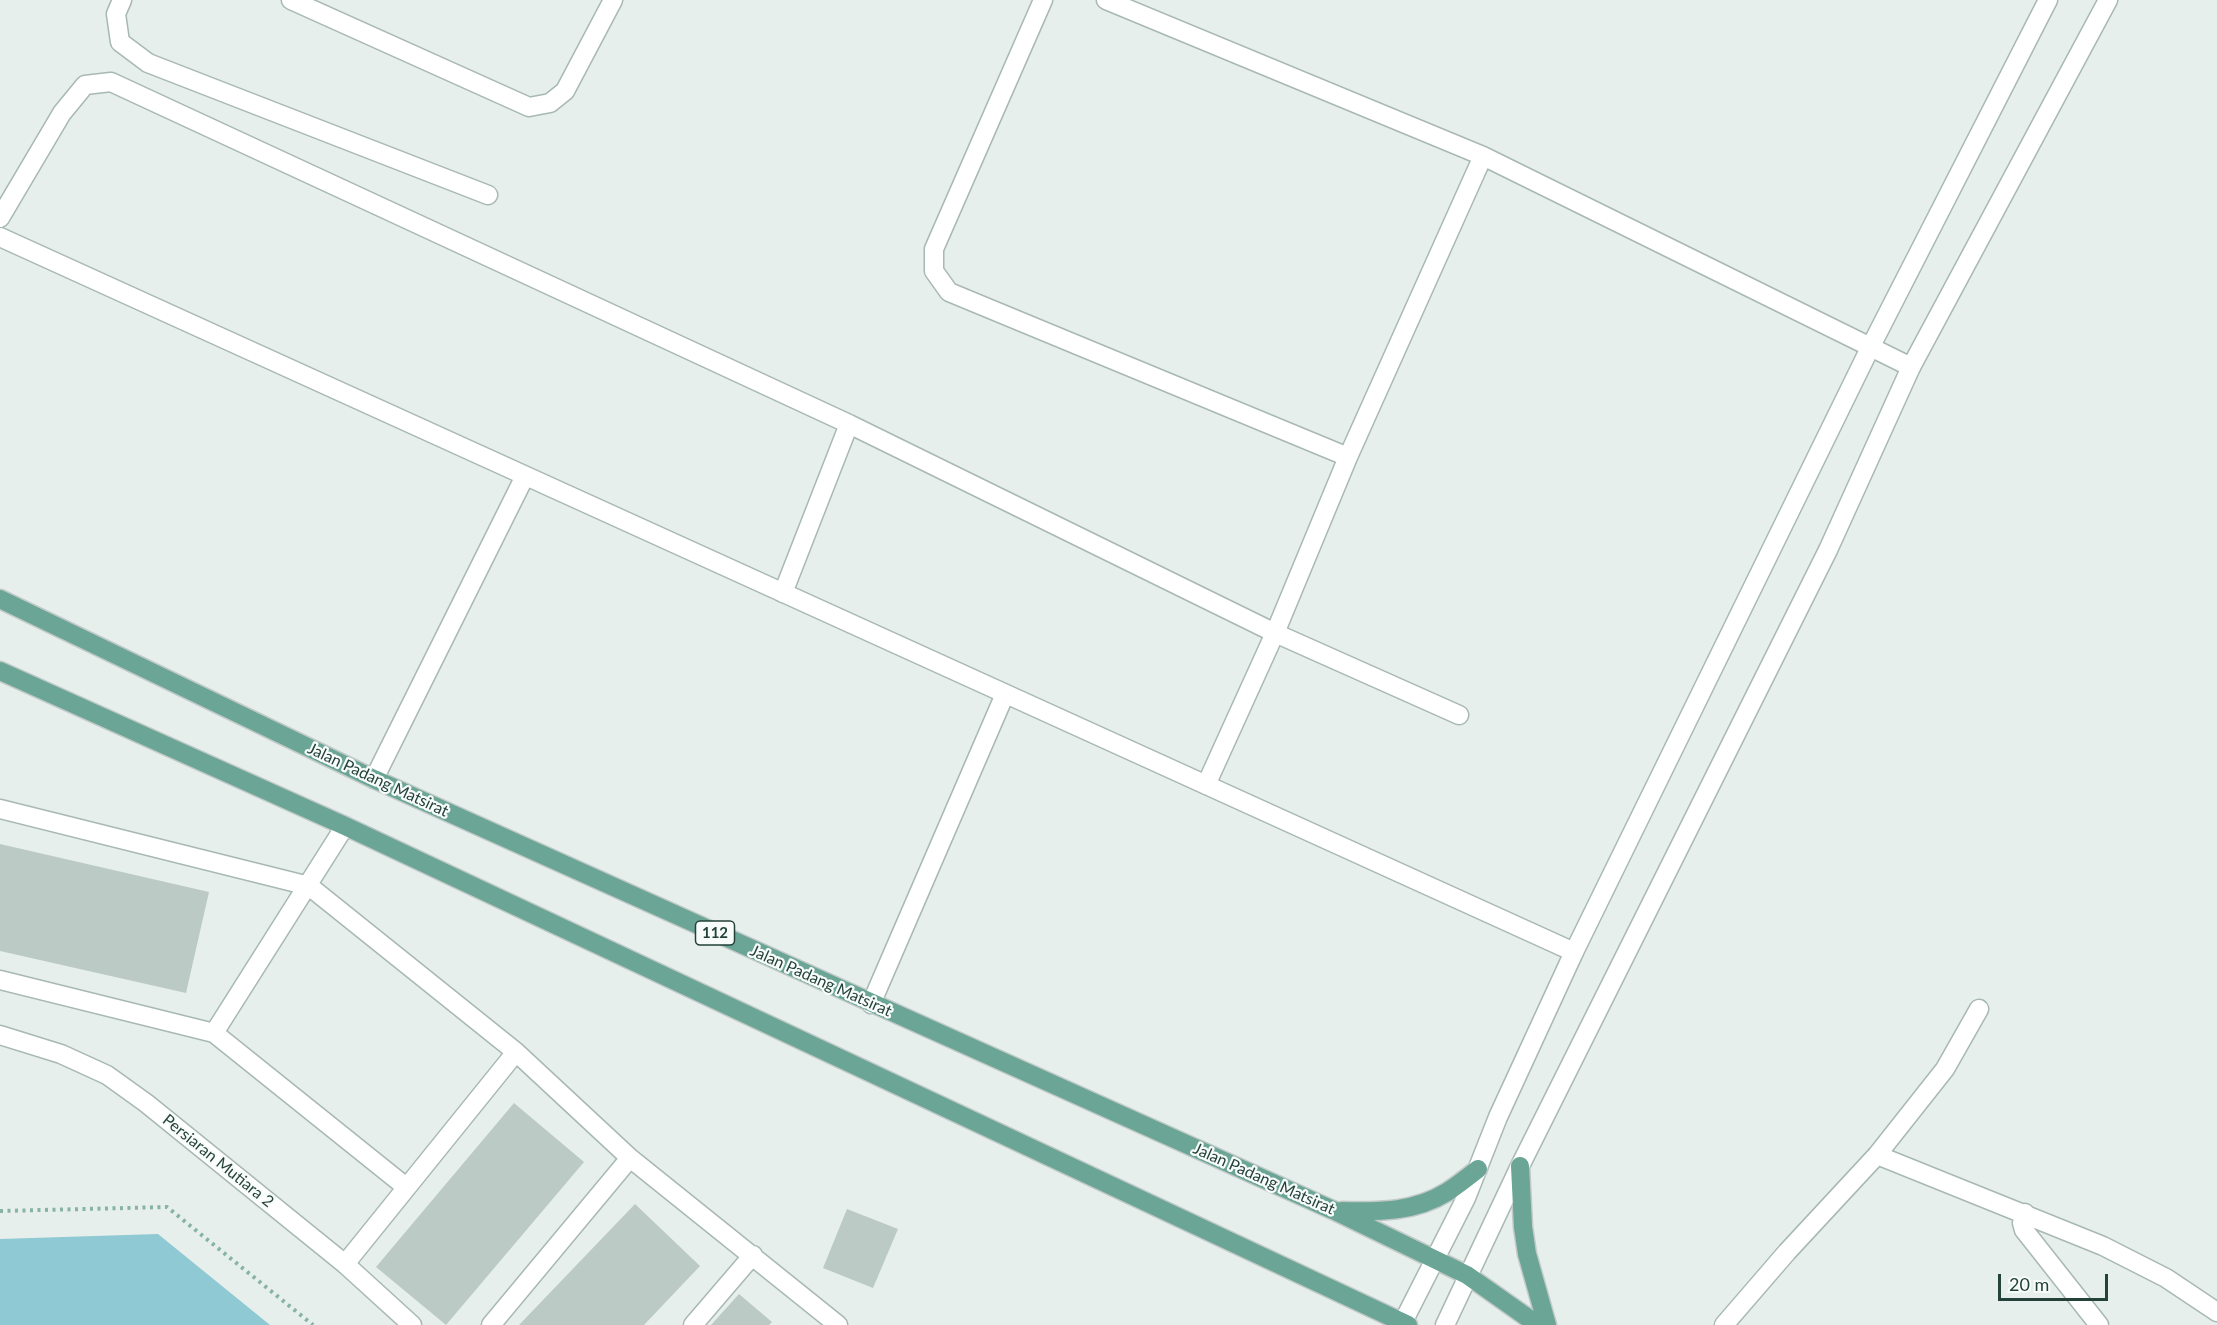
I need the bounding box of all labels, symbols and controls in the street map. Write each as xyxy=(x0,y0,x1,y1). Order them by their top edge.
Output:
street label: Jalan Padang Matsirat xyxy=(305,739,451,821)
road number: 112 xyxy=(696,921,734,945)
street label: Jalan Padang Matsirat xyxy=(747,941,895,1021)
street label: Persiaran Mutiara 2 xyxy=(159,1110,277,1212)
street label: Jalan Padang Matsirat xyxy=(1190,1139,1338,1219)
scale bar xyxy=(2001,1262,2110,1300)
text: 20 m xyxy=(2009,1273,2049,1295)

